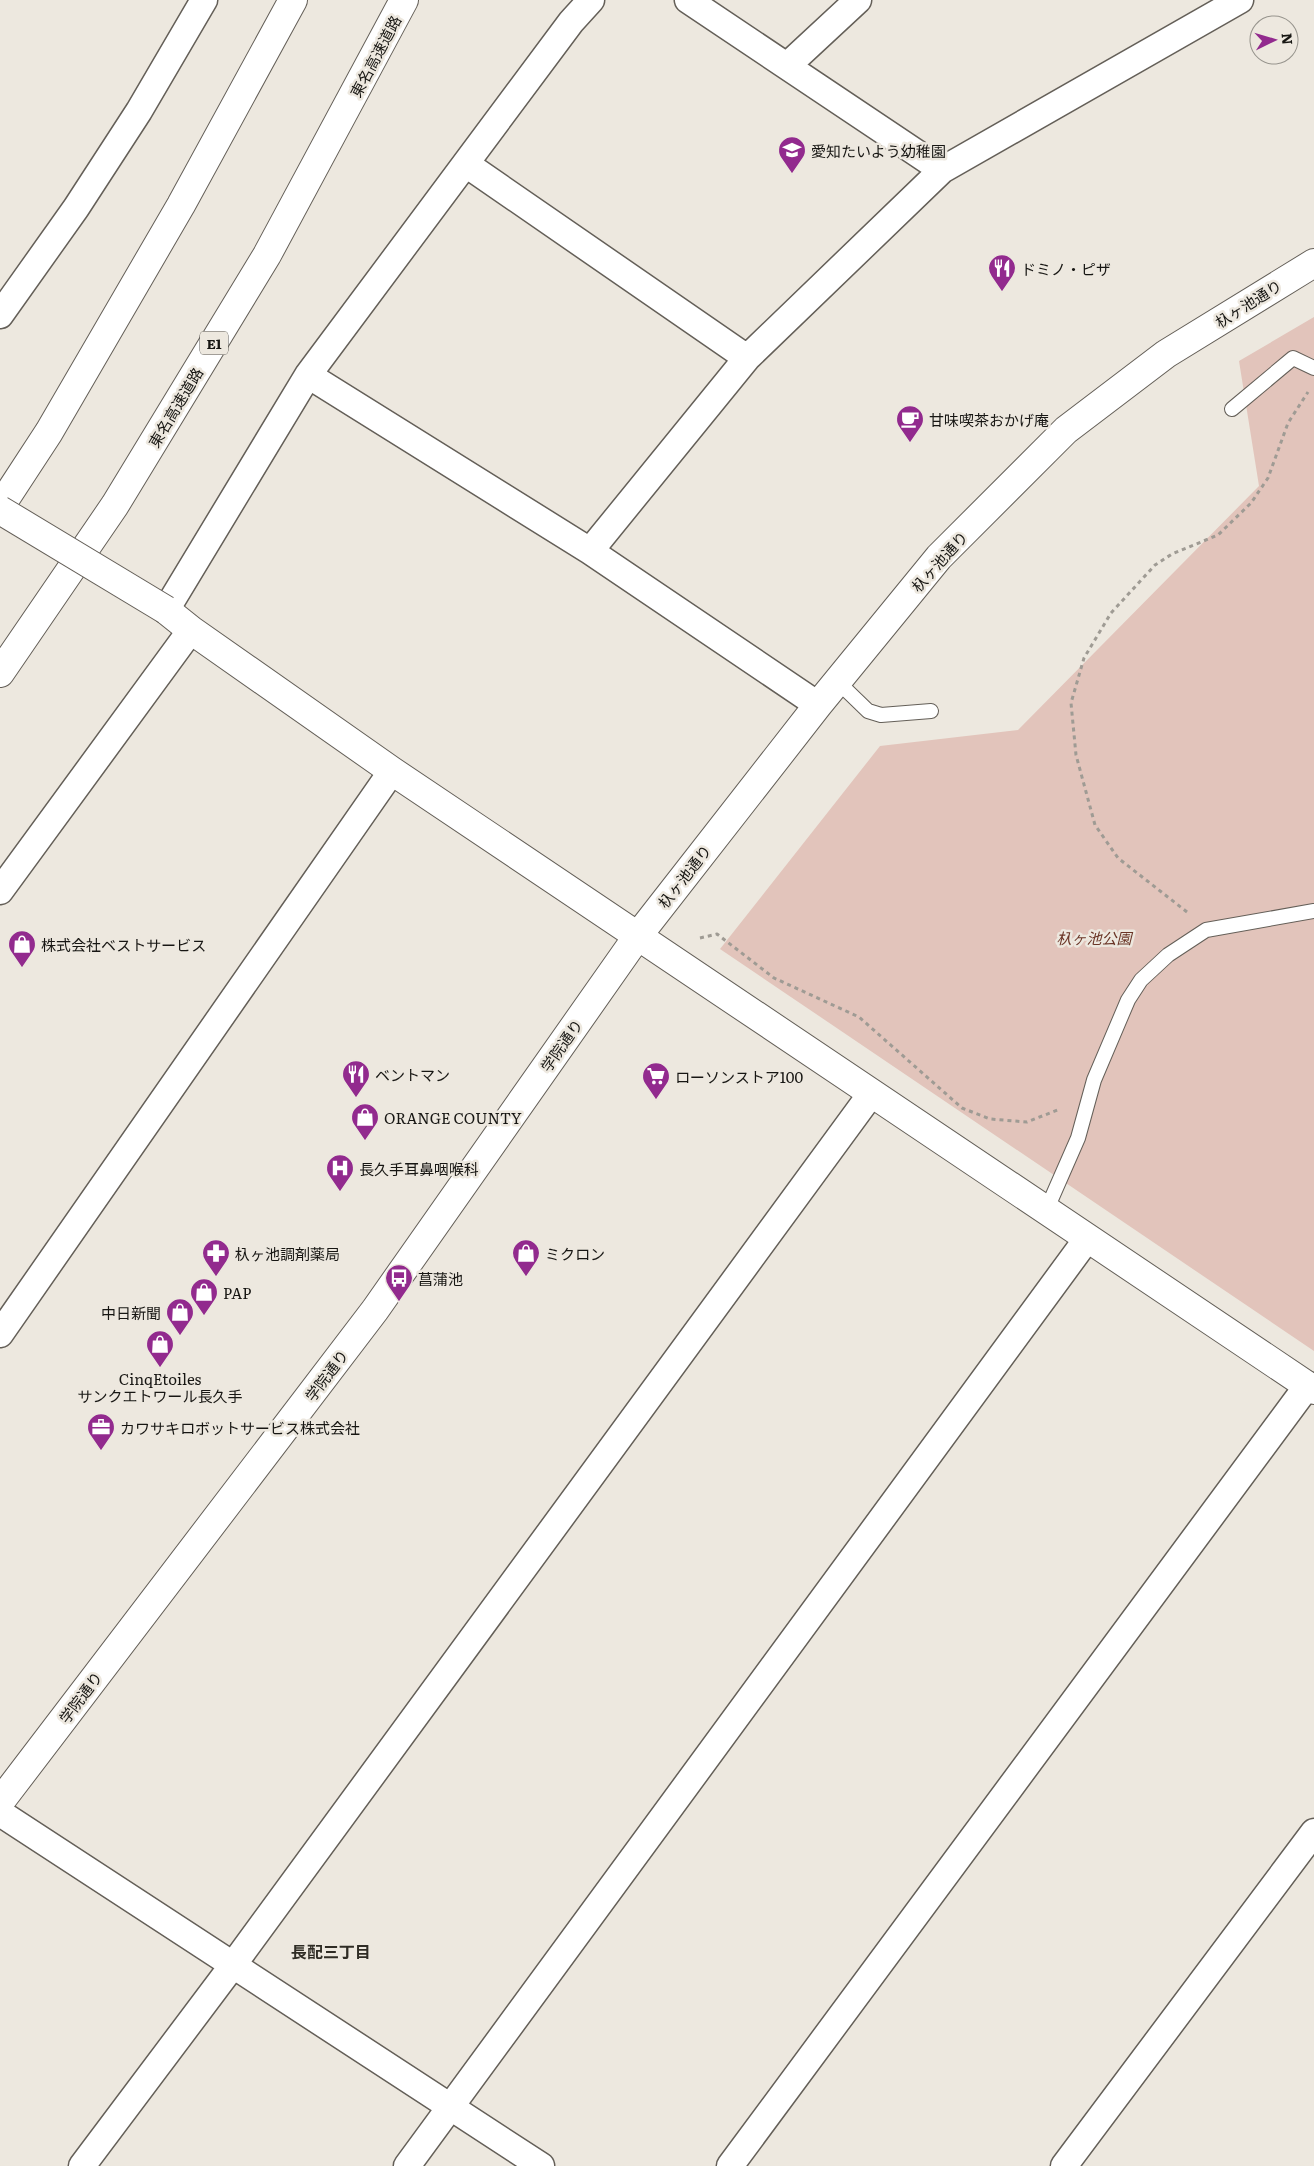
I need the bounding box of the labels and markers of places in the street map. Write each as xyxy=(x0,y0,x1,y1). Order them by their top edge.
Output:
school or university icon: 愛知たいよう幼稚園 xyxy=(777,135,807,174)
place label: 愛知たいよう幼稚園 xyxy=(811,139,946,162)
restaurant icon: ドミノ・ピザ xyxy=(987,253,1017,292)
place label: ドミノ・ピザ xyxy=(1021,257,1111,280)
cafe icon: 甘味喫茶おかげ庵 xyxy=(895,404,925,443)
place label: 甘味喫茶おかげ庵 xyxy=(929,408,1049,431)
shop icon: 株式会社ベストサービス xyxy=(7,929,37,968)
place label: 株式会社ベストサービス xyxy=(41,933,206,956)
restaurant icon: ベントマン xyxy=(341,1059,371,1098)
supermarket icon: ローソンストア100 xyxy=(641,1061,671,1100)
place label: ベントマン xyxy=(375,1063,450,1086)
place label: ローソンストア100 xyxy=(675,1065,803,1088)
shop icon: ORANGE COUNTY xyxy=(350,1102,380,1141)
place label: ORANGE COUNTY xyxy=(384,1106,522,1129)
hospital icon: 長久手耳鼻咽喉科 xyxy=(325,1153,355,1192)
place label: 長久手耳鼻咽喉科 xyxy=(359,1157,479,1180)
pharmacy icon: 杁ヶ池調剤薬局 xyxy=(201,1238,231,1277)
shop icon: ミクロン xyxy=(511,1238,541,1277)
place label: 杁ヶ池調剤薬局 xyxy=(235,1242,340,1265)
place label: ミクロン xyxy=(545,1242,605,1265)
bus stop icon: 菖蒲池 xyxy=(384,1263,414,1302)
place label: 菖蒲池 xyxy=(418,1267,463,1290)
shop icon: PAP xyxy=(189,1277,219,1316)
place label: PAP xyxy=(223,1281,251,1304)
shop icon: 中日新聞 xyxy=(165,1297,195,1336)
place label: 中日新聞 xyxy=(101,1301,161,1324)
shop icon: CinqEtoiles サンクエトワール長久手 xyxy=(145,1329,175,1368)
place label: CinqEtoiles サンクエトワール長久手 xyxy=(77,1367,243,1407)
office icon: カワサキロボットサービス株式会社 xyxy=(86,1412,116,1451)
place label: カワサキロボットサービス株式会社 xyxy=(120,1416,360,1439)

